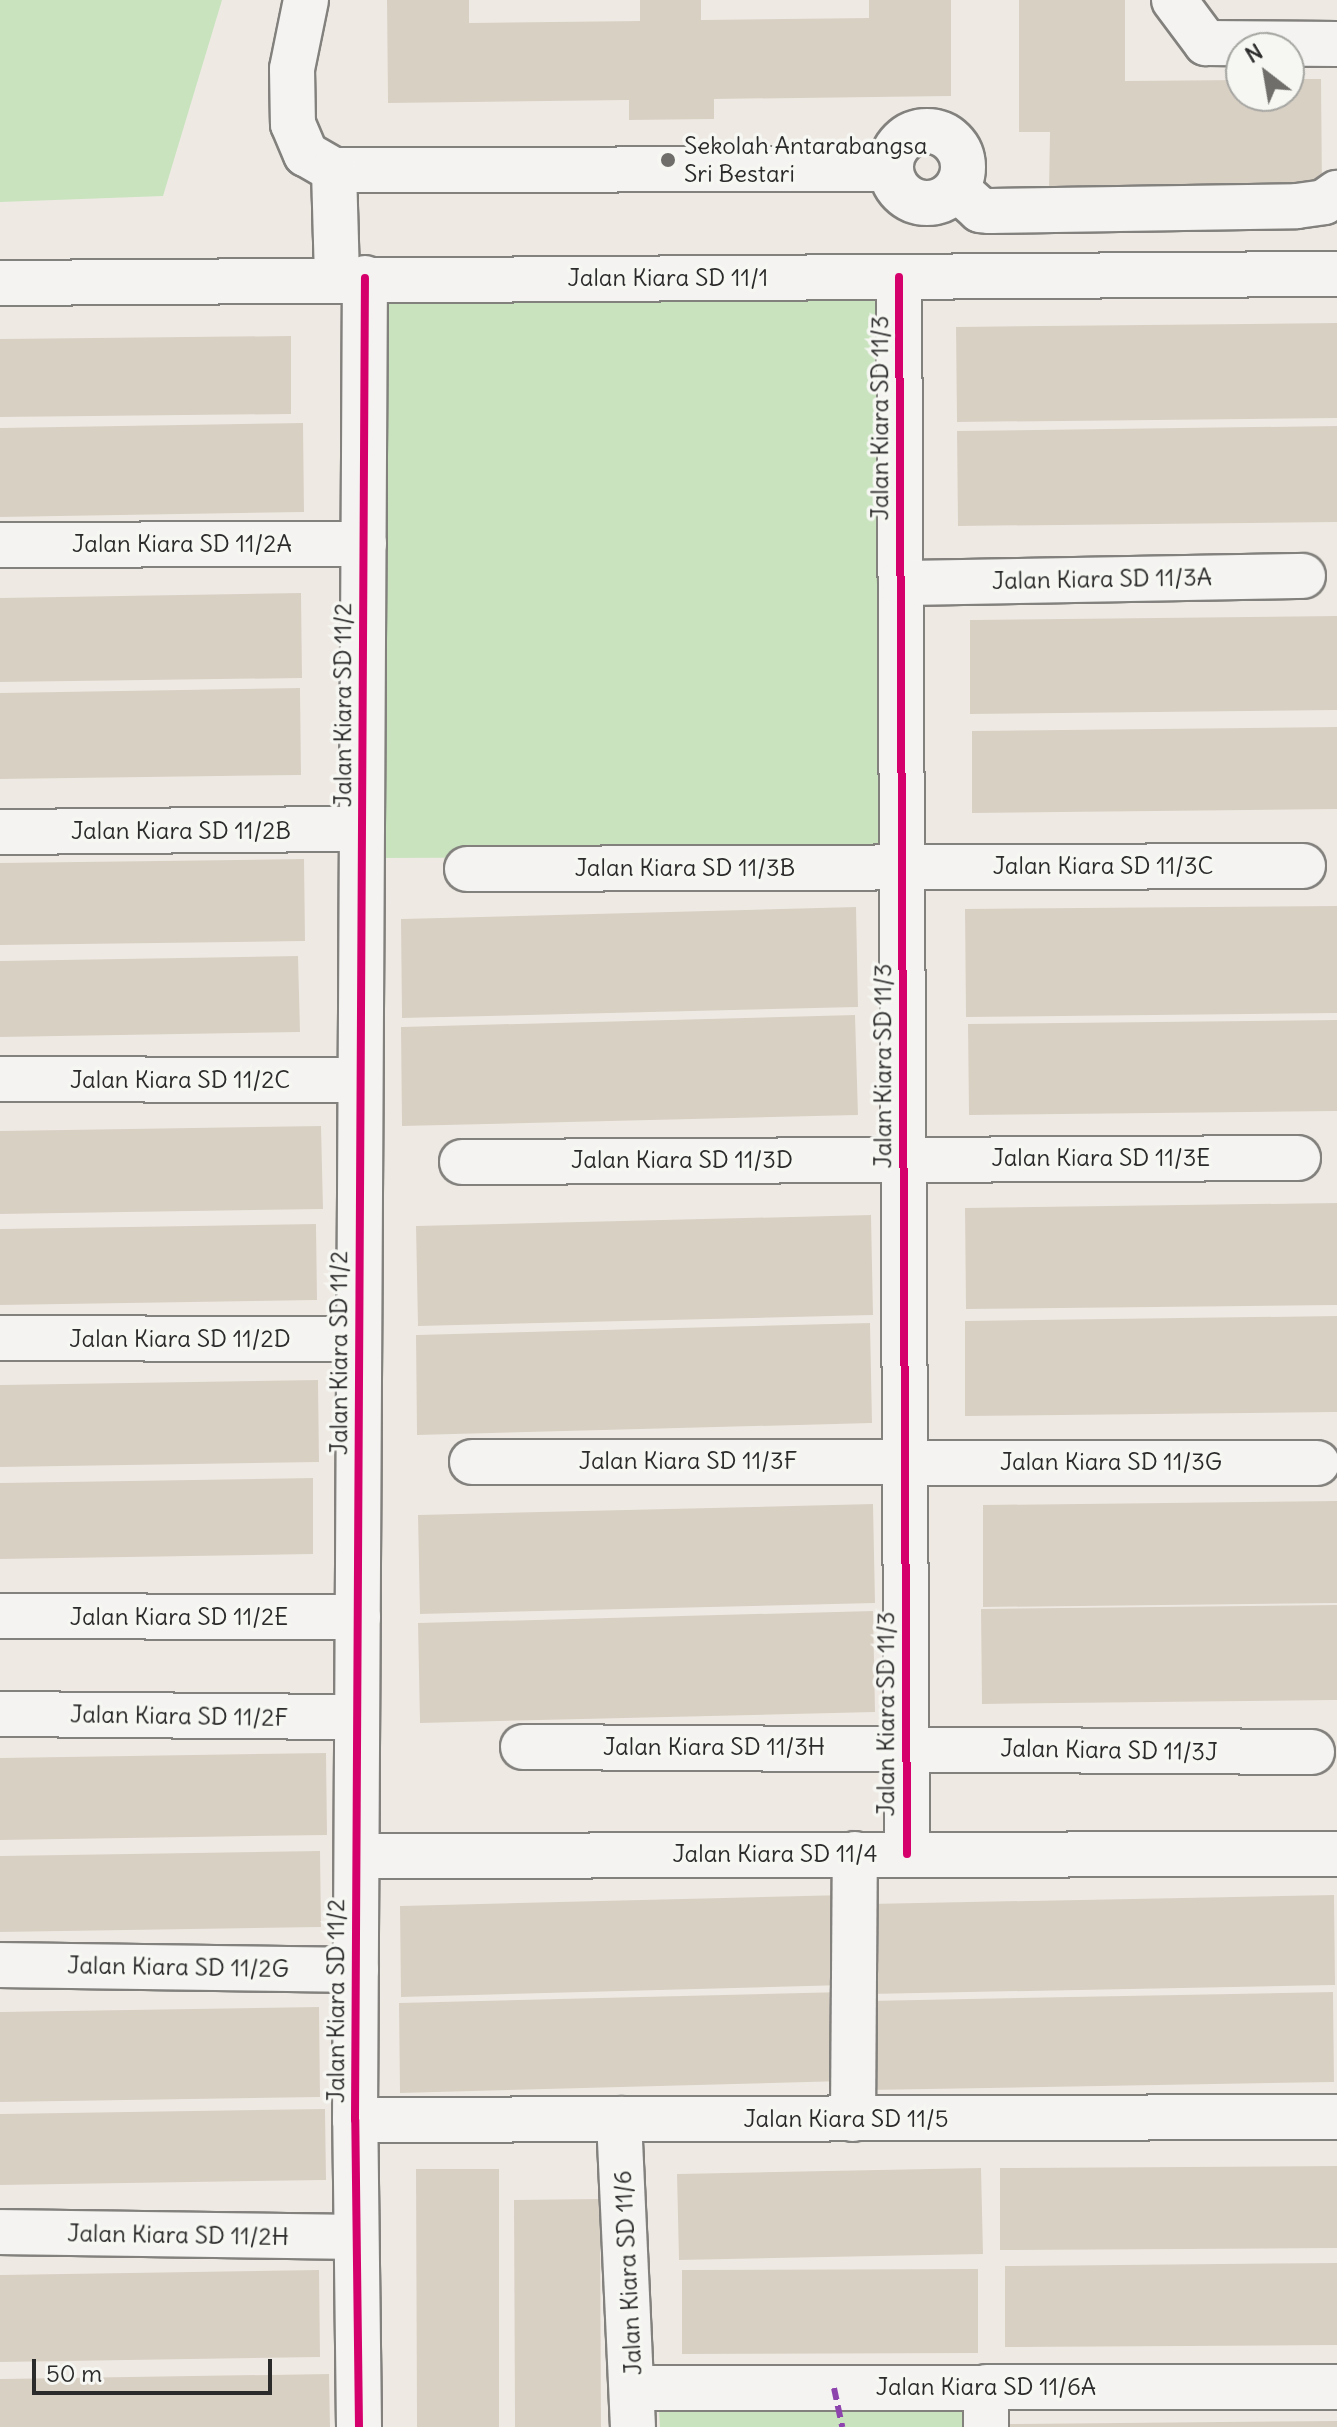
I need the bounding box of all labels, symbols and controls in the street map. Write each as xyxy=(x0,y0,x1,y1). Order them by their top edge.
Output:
north arrow xyxy=(1225,32,1305,112)
text: N xyxy=(1240,37,1267,69)
place label: Sekolah Antarabangsa Sri Bestari xyxy=(684,132,927,188)
marker: Sekolah Antarabangsa Sri Bestari xyxy=(659,151,677,169)
street label: Jalan Kiara SD 11/1 xyxy=(568,264,768,292)
street label: Jalan Kiara SD 11/3 xyxy=(866,316,894,520)
street label: Jalan Kiara SD 11/2A xyxy=(72,530,292,558)
street label: Jalan Kiara SD 11/3A xyxy=(992,563,1212,595)
street label: Jalan Kiara SD 11/2 xyxy=(329,603,357,807)
street label: Jalan Kiara SD 11/2B xyxy=(71,817,291,845)
street label: Jalan Kiara SD 11/3C xyxy=(993,852,1213,880)
street label: Jalan Kiara SD 11/3B xyxy=(575,854,795,882)
street label: Jalan Kiara SD 11/3 xyxy=(869,964,897,1168)
street label: Jalan Kiara SD 11/2C xyxy=(70,1066,290,1094)
street label: Jalan Kiara SD 11/3E xyxy=(992,1144,1210,1172)
street label: Jalan Kiara SD 11/3D xyxy=(571,1146,793,1174)
street label: Jalan Kiara SD 11/2 xyxy=(325,1251,353,1455)
street label: Jalan Kiara SD 11/2D xyxy=(69,1325,291,1353)
street label: Jalan Kiara SD 11/3F xyxy=(579,1447,797,1475)
street label: Jalan Kiara SD 11/3G xyxy=(1000,1448,1222,1476)
street label: Jalan Kiara SD 11/2E xyxy=(70,1603,288,1631)
street label: Jalan Kiara SD 11/3 xyxy=(872,1612,900,1816)
street label: Jalan Kiara SD 11/2F xyxy=(70,1700,288,1732)
street label: Jalan Kiara SD 11/3H xyxy=(603,1733,825,1761)
street label: Jalan Kiara SD 11/3J xyxy=(1000,1734,1218,1766)
street label: Jalan Kiara SD 11/4 xyxy=(672,1840,878,1868)
street label: Jalan Kiara SD 11/2 xyxy=(322,1899,350,2103)
street label: Jalan Kiara SD 11/2G xyxy=(67,1951,289,1983)
street label: Jalan Kiara SD 11/5 xyxy=(743,2105,949,2133)
street label: Jalan Kiara SD 11/6 xyxy=(608,2170,648,2376)
street label: Jalan Kiara SD 11/2H xyxy=(67,2219,289,2251)
scale bar xyxy=(36,2343,276,2393)
text: 50 m xyxy=(46,2358,102,2388)
street label: Jalan Kiara SD 11/6A xyxy=(876,2373,1096,2401)

